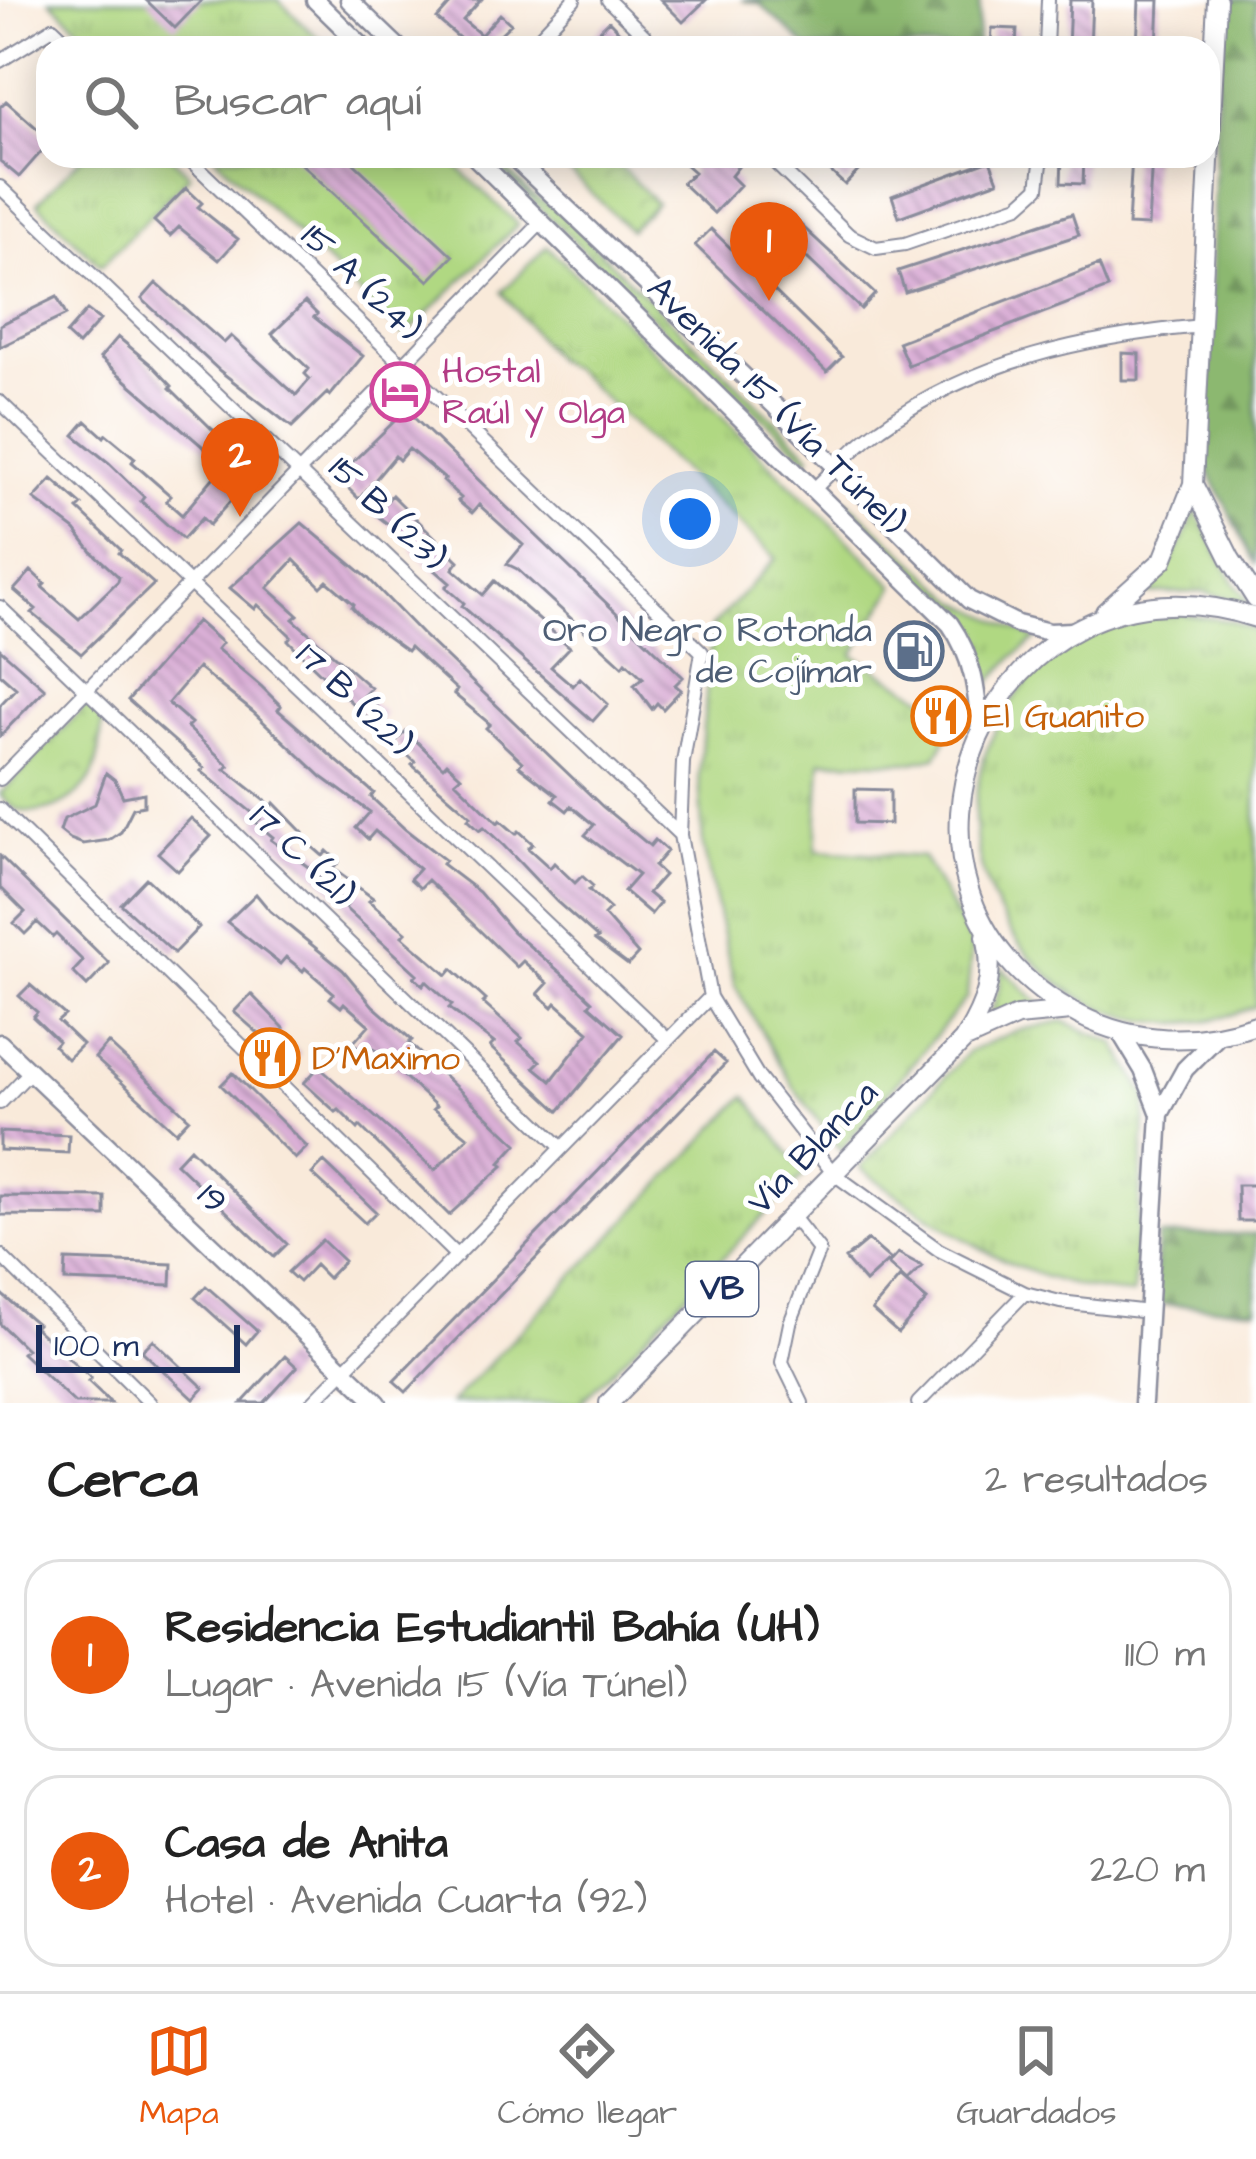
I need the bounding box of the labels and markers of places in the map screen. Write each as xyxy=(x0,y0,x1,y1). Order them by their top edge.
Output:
pin: 1 xyxy=(730,202,808,301)
place label: Hostal Raúl y Olga xyxy=(442,346,625,439)
hotel icon: Hostal Raúl y Olga xyxy=(369,361,431,423)
pin: 2 xyxy=(201,418,279,517)
place label: Oro Negro Rotonda de Cojímar xyxy=(543,605,872,697)
fuel station icon: Oro Negro Rotonda de Cojímar xyxy=(883,620,945,682)
restaurant icon: El Guanito xyxy=(910,685,972,747)
place label: El Guanito xyxy=(983,691,1144,742)
restaurant icon: D'Maximo xyxy=(239,1027,301,1089)
place label: D'Maximo xyxy=(312,1033,460,1084)

